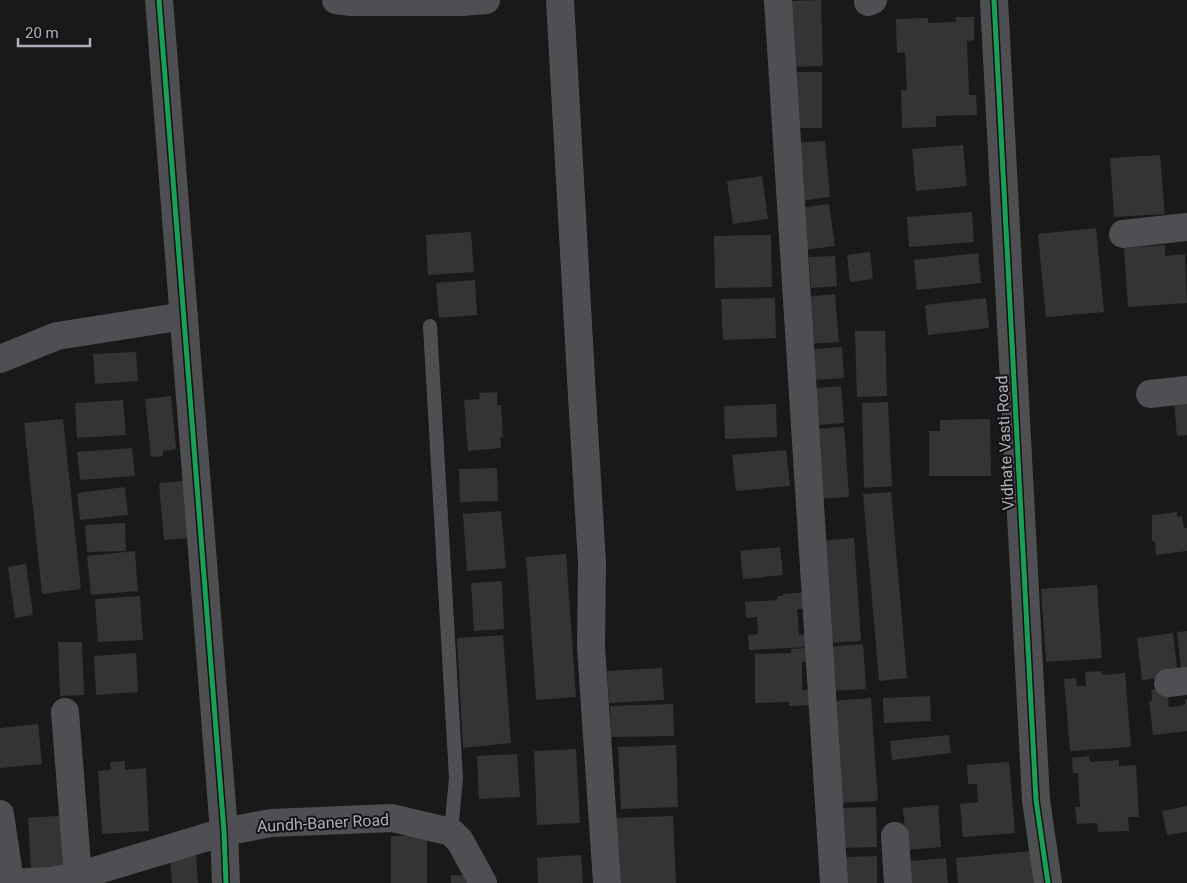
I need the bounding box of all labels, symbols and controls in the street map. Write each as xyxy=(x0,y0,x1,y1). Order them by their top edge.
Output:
scale bar xyxy=(18,15,90,47)
text: 20 m xyxy=(25,24,59,42)
street label: Vidhate Vasti Road xyxy=(992,375,1018,511)
street label: Aundh-Baner Road xyxy=(256,810,390,836)

